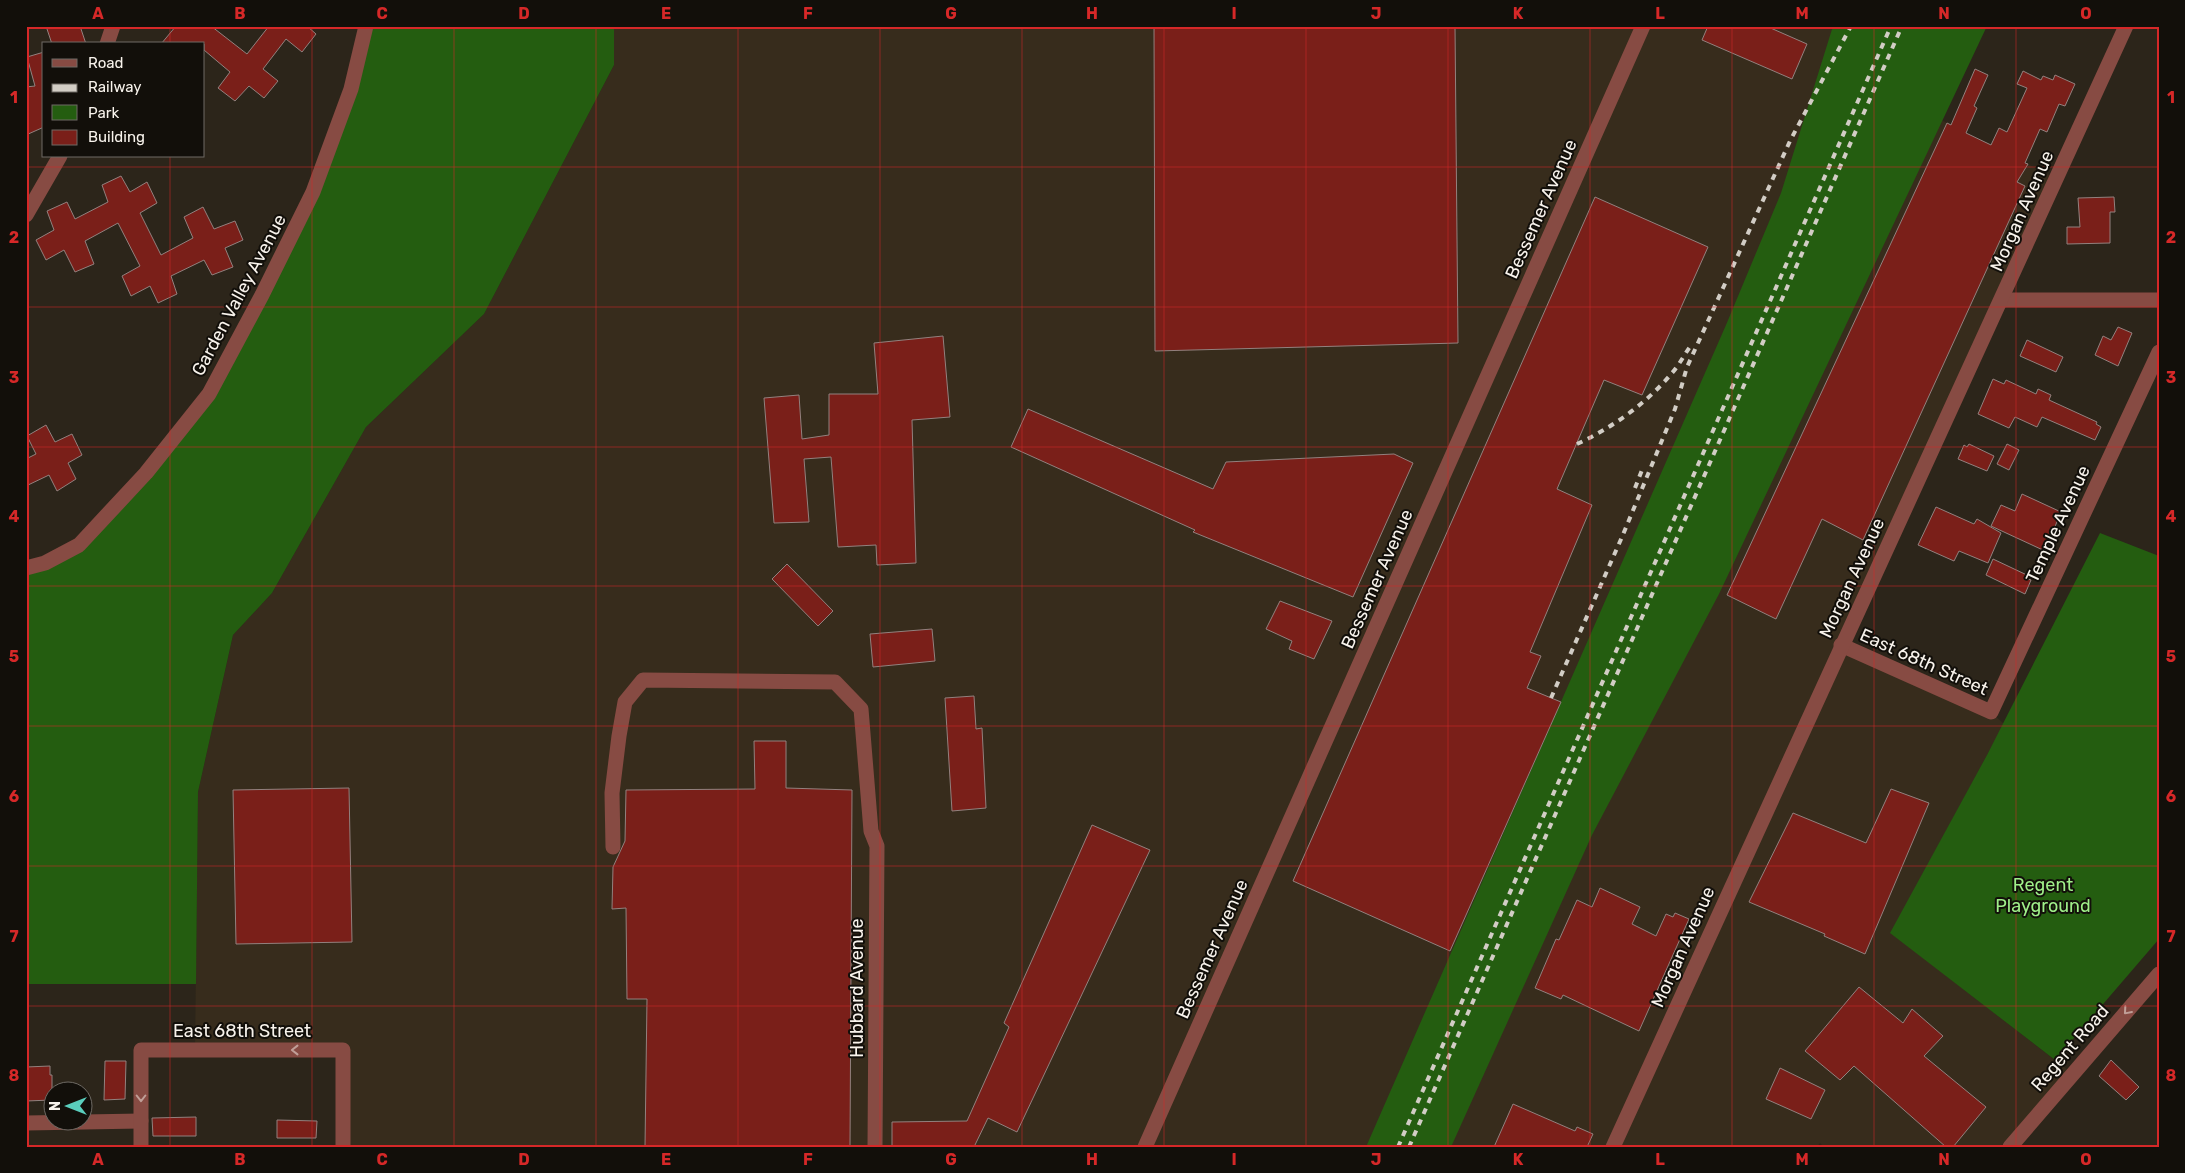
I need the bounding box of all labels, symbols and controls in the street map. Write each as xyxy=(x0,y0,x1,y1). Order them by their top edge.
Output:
text: A xyxy=(92,4,104,23)
text: B xyxy=(234,4,246,23)
text: C xyxy=(376,4,388,23)
text: D xyxy=(518,4,530,23)
text: E xyxy=(661,4,671,23)
text: F xyxy=(803,4,813,23)
text: G xyxy=(945,4,957,23)
text: H xyxy=(1086,4,1098,23)
text: I xyxy=(1231,4,1237,23)
text: J xyxy=(1371,4,1381,23)
text: K xyxy=(1513,4,1524,23)
text: L xyxy=(1655,4,1665,23)
text: M xyxy=(1795,4,1809,23)
text: N xyxy=(1938,4,1950,23)
text: O xyxy=(2080,4,2092,23)
legend xyxy=(42,42,205,158)
text: Road xyxy=(88,54,124,72)
text: Railway xyxy=(88,78,142,96)
text: 1 xyxy=(10,88,18,107)
text: 1 xyxy=(2167,88,2175,107)
text: Park xyxy=(88,104,119,122)
text: Building xyxy=(88,128,145,146)
street label: Bessemer Avenue xyxy=(1500,136,1582,282)
street label: Morgan Avenue xyxy=(1986,147,2058,275)
street label: Garden Valley Avenue xyxy=(187,210,291,380)
text: 2 xyxy=(9,228,19,247)
text: 2 xyxy=(2166,228,2176,247)
text: 3 xyxy=(9,368,19,387)
text: 3 xyxy=(2166,368,2176,387)
street label: Temple Avenue xyxy=(2021,462,2095,586)
street label: Bessemer Avenue xyxy=(1336,506,1418,652)
text: 4 xyxy=(9,507,20,526)
text: 4 xyxy=(2166,507,2177,526)
street label: Morgan Avenue xyxy=(1815,515,1889,641)
street label: East 68th Street xyxy=(1856,624,1992,700)
text: 5 xyxy=(9,647,19,666)
text: 5 xyxy=(2166,647,2176,666)
text: 6 xyxy=(9,787,19,806)
text: 6 xyxy=(2166,787,2176,806)
park label: Regent Playground xyxy=(1995,874,2091,917)
street label: Bessemer Avenue xyxy=(1171,876,1253,1022)
street label: Morgan Avenue xyxy=(1647,883,1719,1011)
street label: Hubbard Avenue xyxy=(846,918,868,1058)
text: 7 xyxy=(9,927,19,946)
text: 7 xyxy=(2166,927,2176,946)
street label: Regent Road xyxy=(2026,1000,2114,1096)
one-way arrow xyxy=(2124,1005,2133,1014)
street label: East 68th Street xyxy=(173,1020,311,1042)
one-way arrow xyxy=(290,1045,298,1055)
text: 8 xyxy=(9,1066,20,1085)
text: 8 xyxy=(2166,1066,2177,1085)
north arrow xyxy=(42,1080,92,1130)
one-way arrow xyxy=(136,1095,146,1103)
text: N xyxy=(47,1101,64,1111)
text: A xyxy=(92,1150,104,1169)
text: B xyxy=(234,1150,246,1169)
text: C xyxy=(376,1150,388,1169)
text: D xyxy=(518,1150,530,1169)
text: E xyxy=(661,1150,671,1169)
text: F xyxy=(803,1150,813,1169)
text: G xyxy=(945,1150,957,1169)
text: H xyxy=(1086,1150,1098,1169)
text: I xyxy=(1231,1150,1237,1169)
text: J xyxy=(1371,1150,1381,1169)
text: K xyxy=(1513,1150,1524,1169)
text: L xyxy=(1655,1150,1665,1169)
text: M xyxy=(1795,1150,1809,1169)
text: N xyxy=(1938,1150,1950,1169)
text: O xyxy=(2080,1150,2092,1169)

